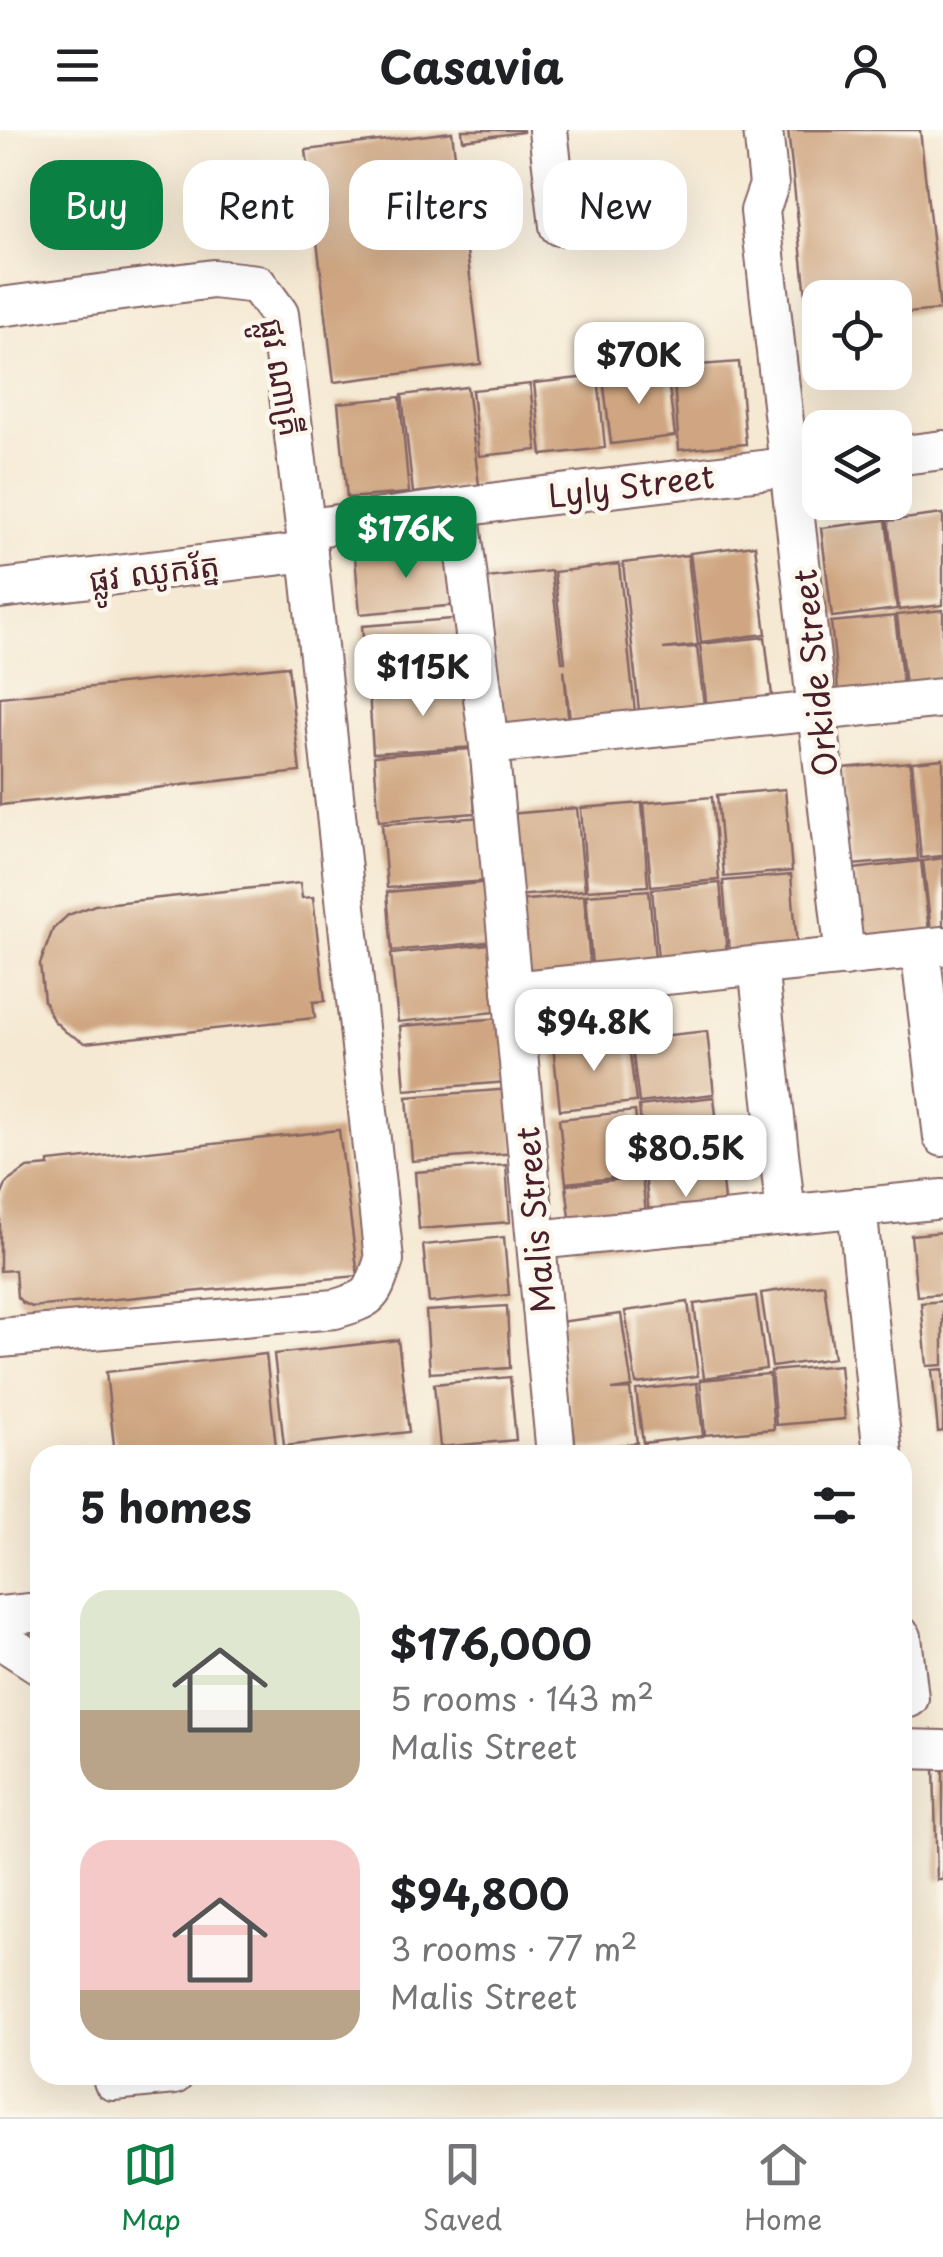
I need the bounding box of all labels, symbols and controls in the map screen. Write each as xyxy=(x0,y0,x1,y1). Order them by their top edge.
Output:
text: Casavia xyxy=(379,31,564,99)
icon: menu xyxy=(50,38,105,93)
icon: person xyxy=(838,38,893,93)
chip: Buy xyxy=(30,160,163,250)
chip: Rent xyxy=(183,160,329,250)
chip: Filters xyxy=(349,160,523,250)
chip: New xyxy=(543,160,687,250)
map controls xyxy=(802,280,912,520)
button: locate xyxy=(802,280,912,390)
street label: ផ្លូវ ណាគ្រី xyxy=(243,314,317,441)
pin: $70K xyxy=(580,322,698,407)
text: $70K xyxy=(596,330,682,378)
button: layers xyxy=(802,410,912,520)
street label: Lyly Street xyxy=(545,451,717,519)
pin: $176K xyxy=(336,496,476,581)
text: $176K xyxy=(358,504,454,552)
street label: ផ្លូវ ឈូករ័ត្ន xyxy=(86,539,223,609)
street label: Orkide Street xyxy=(779,567,849,779)
pin: $115K xyxy=(353,634,493,719)
text: $115K xyxy=(376,642,470,690)
pin: $94.8K xyxy=(513,989,675,1074)
text: $94.8K xyxy=(537,997,651,1045)
pin: $80.5K xyxy=(605,1115,767,1200)
text: $80.5K xyxy=(628,1123,744,1171)
street label: Malis Street xyxy=(502,1125,566,1315)
text: 5 homes xyxy=(80,1474,252,1537)
icon: filters xyxy=(807,1478,862,1533)
text: $176,000 xyxy=(390,1611,592,1674)
icon: home xyxy=(160,1630,280,1750)
text: 5 rooms · 143 m² xyxy=(390,1674,654,1722)
text: Malis Street xyxy=(390,1722,577,1770)
text: $94,800 xyxy=(390,1861,569,1924)
icon: home xyxy=(160,1880,280,2000)
text: 3 rooms · 77 m² xyxy=(390,1924,638,1972)
text: Malis Street xyxy=(390,1972,577,2020)
tab: Map xyxy=(121,2137,181,2240)
tab: Saved xyxy=(423,2137,502,2240)
tab: Home xyxy=(744,2137,822,2240)

